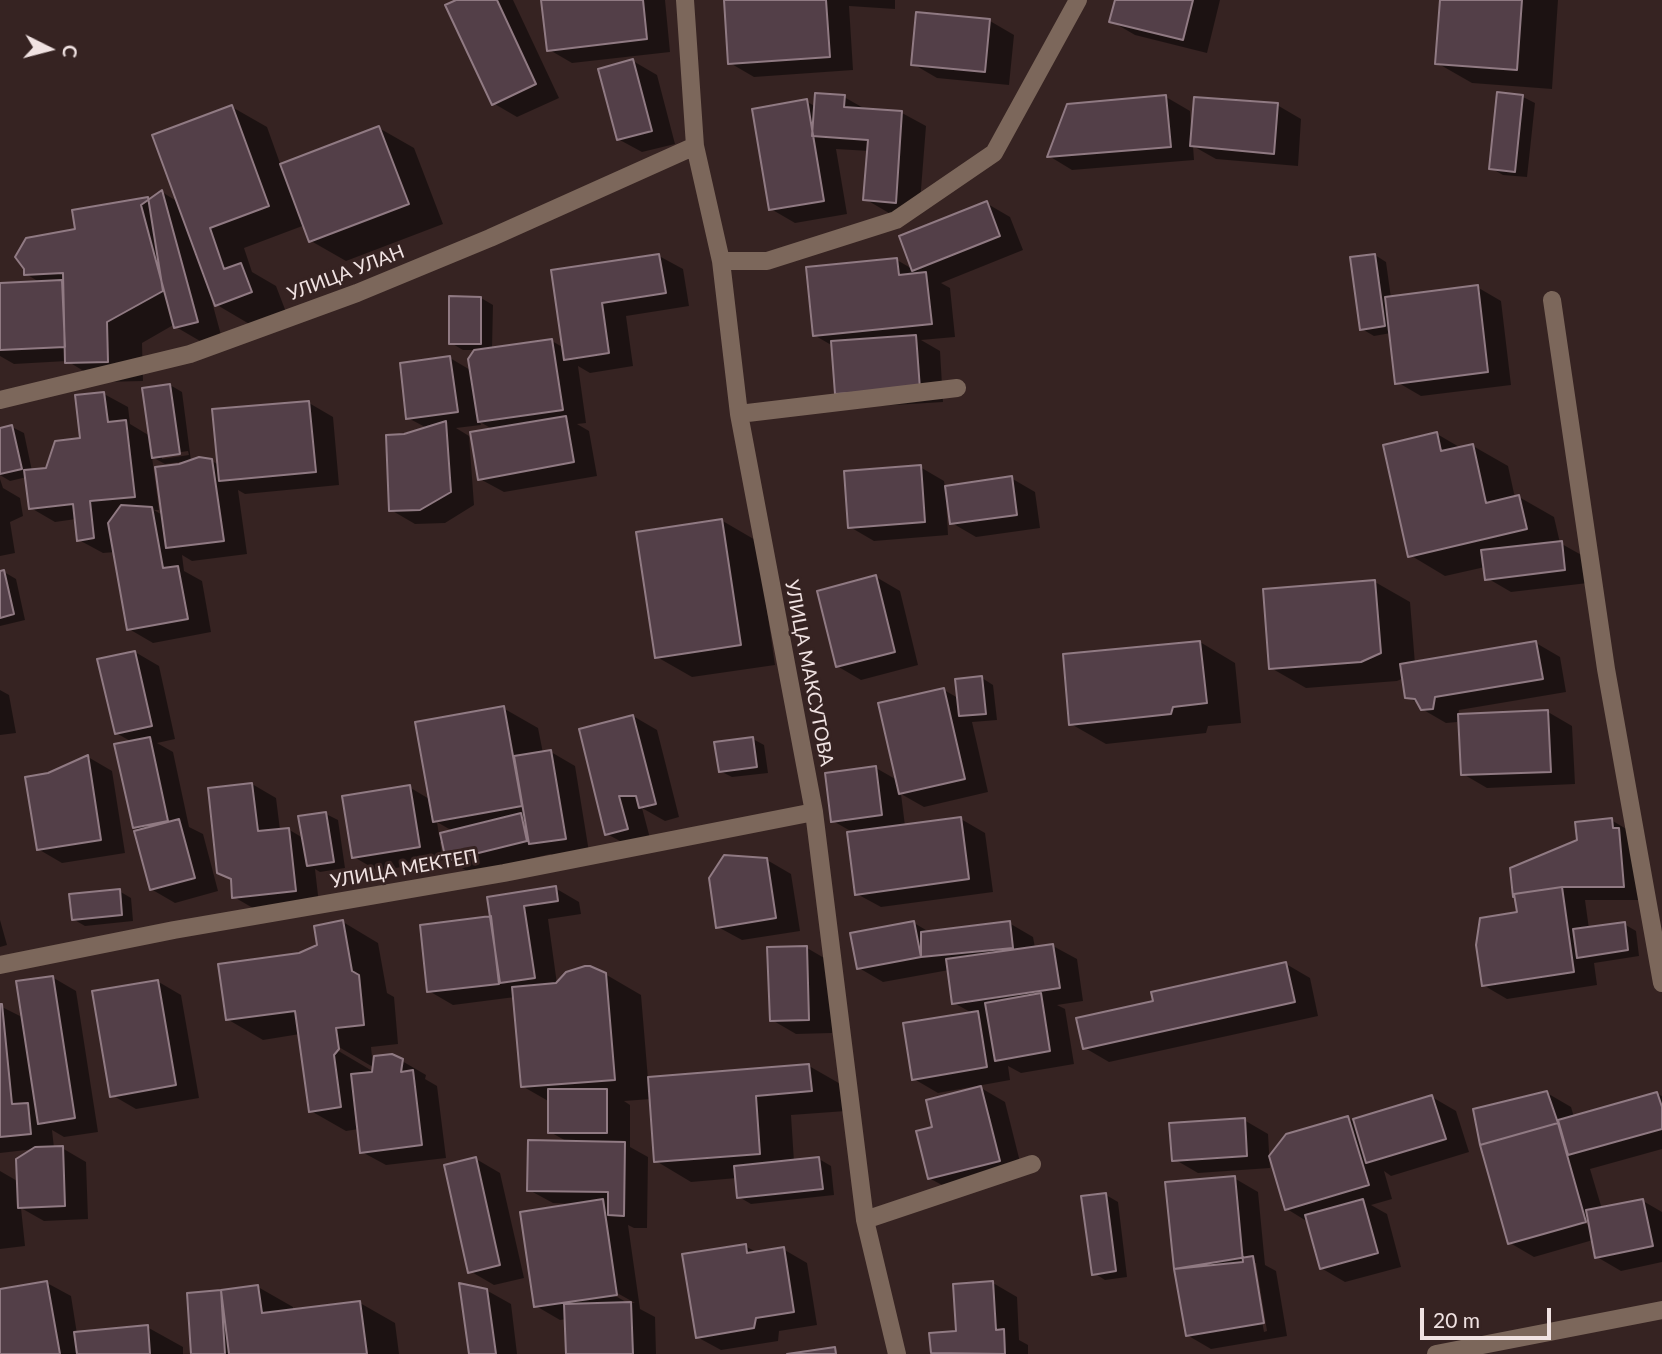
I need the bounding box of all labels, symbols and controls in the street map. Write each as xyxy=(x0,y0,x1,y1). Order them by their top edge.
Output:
north arrow xyxy=(14,14,84,84)
text: С xyxy=(58,44,82,59)
street label: УЛИЦА УЛАН xyxy=(284,240,408,306)
street label: УЛИЦА МАКСУТОВА xyxy=(780,578,838,768)
street label: УЛИЦА МЕКТЕП xyxy=(329,845,479,893)
scale bar xyxy=(1424,1294,1555,1338)
text: 20 m xyxy=(1433,1307,1480,1332)

